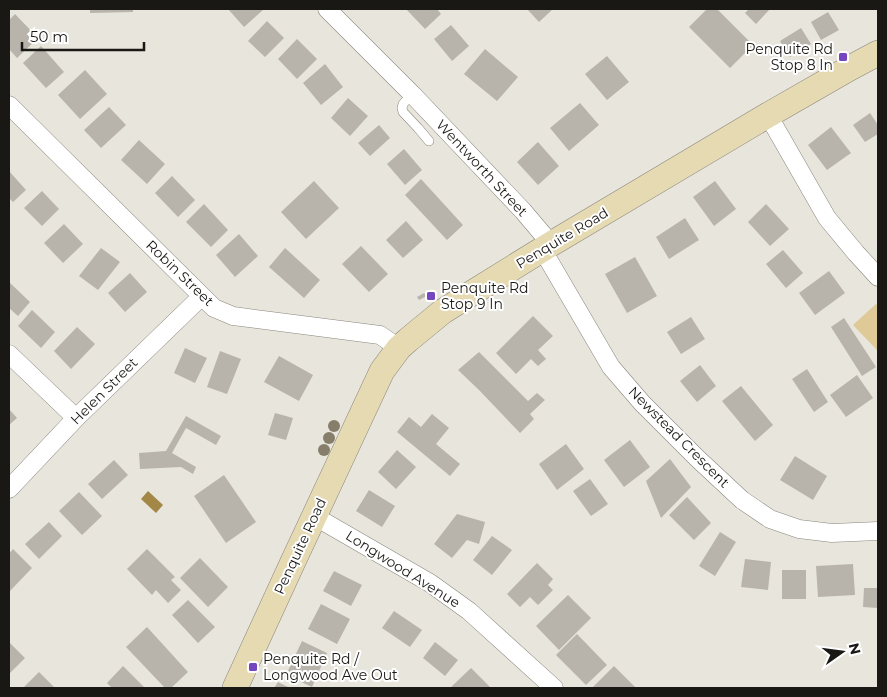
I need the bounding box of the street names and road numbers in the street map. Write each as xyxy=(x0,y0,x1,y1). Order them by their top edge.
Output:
street label: Wentworth Street xyxy=(432,116,532,220)
street label: Penquite Road xyxy=(513,203,611,273)
street label: Robin Street xyxy=(142,236,218,310)
street label: Helen Street xyxy=(67,353,142,428)
street label: Newstead Crescent xyxy=(625,383,734,492)
street label: Penquite Road xyxy=(270,495,330,597)
street label: Longwood Avenue xyxy=(342,526,464,612)

